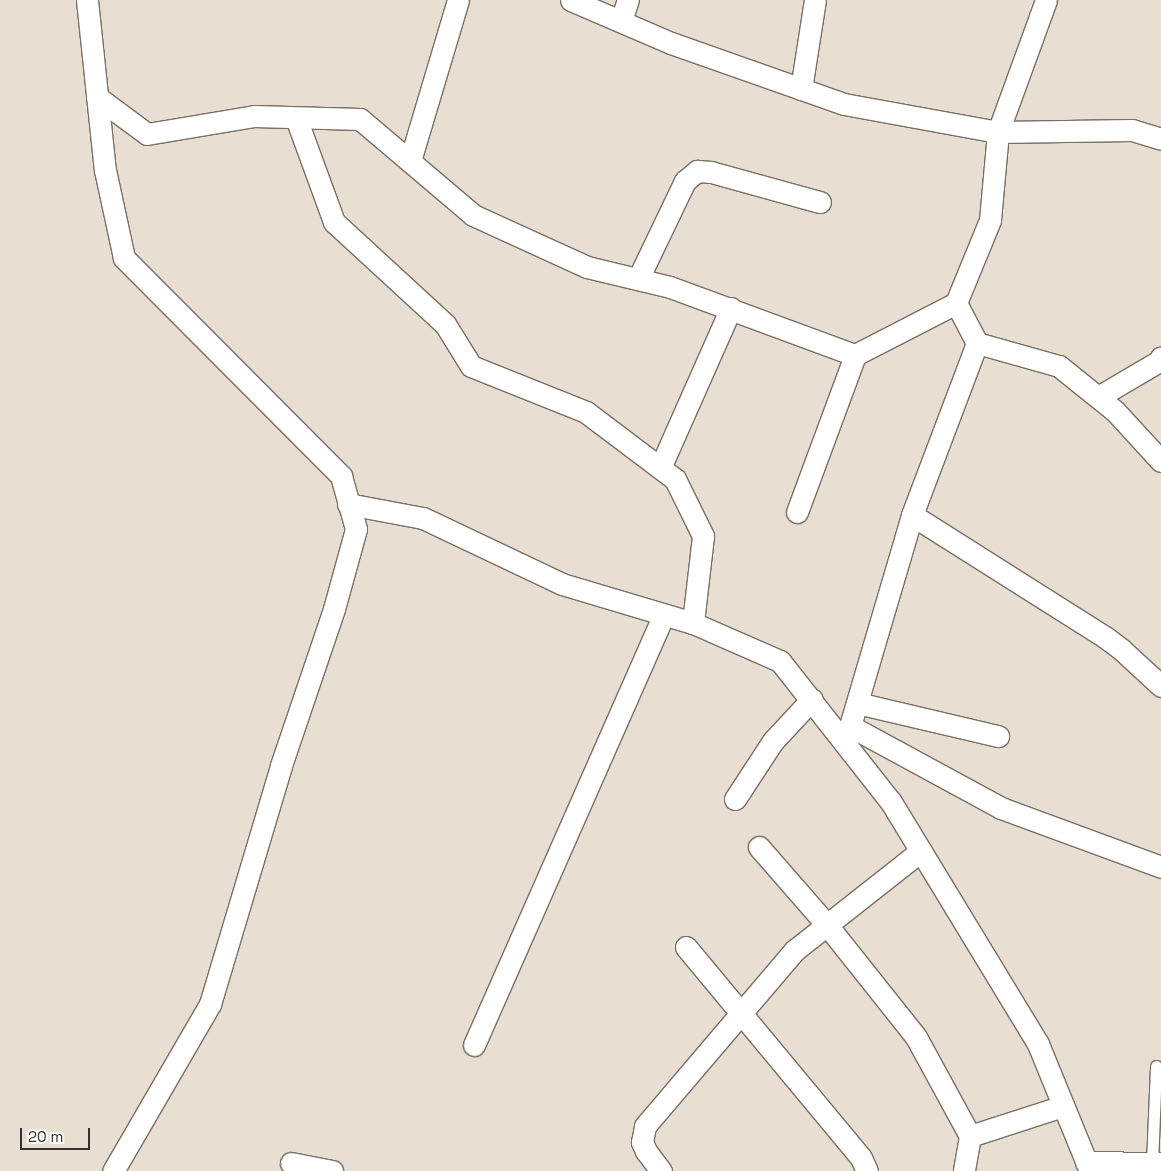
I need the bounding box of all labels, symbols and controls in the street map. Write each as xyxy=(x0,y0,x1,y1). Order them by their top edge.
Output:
scale bar xyxy=(22,1118,92,1150)
text: 20 m xyxy=(28,1127,63,1146)

